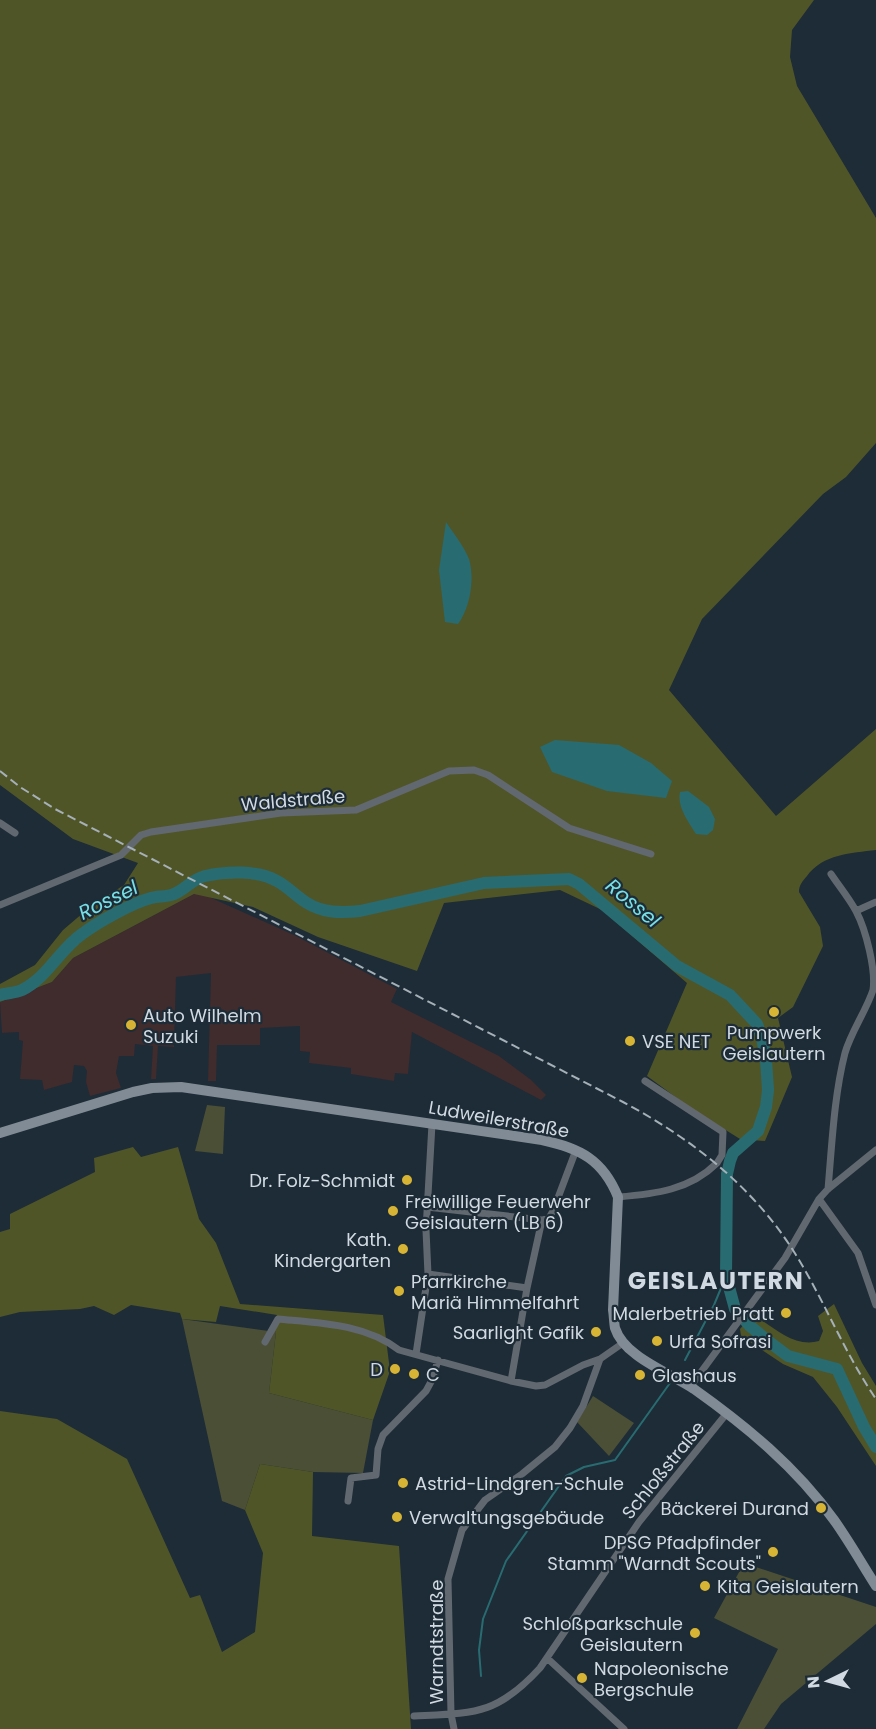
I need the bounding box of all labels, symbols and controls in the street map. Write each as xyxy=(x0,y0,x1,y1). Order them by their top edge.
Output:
street label: Waldstraße xyxy=(240,783,346,817)
water label: Rossel xyxy=(600,872,666,934)
water label: Rossel xyxy=(73,874,143,926)
place label: Auto Wilhelm Suzuki xyxy=(143,1003,262,1049)
marker: Pumpwerk Geislautern xyxy=(767,1005,781,1019)
marker: Auto Wilhelm Suzuki xyxy=(124,1018,138,1032)
place label: Pumpwerk Geislautern xyxy=(722,1020,826,1066)
place label: VSE NET xyxy=(642,1029,711,1054)
marker: VSE NET xyxy=(623,1034,637,1048)
street label: Ludweilerstraße xyxy=(427,1094,571,1144)
place label: Dr. Folz-Schmidt xyxy=(249,1168,395,1193)
marker: Dr. Folz-Schmidt xyxy=(400,1173,414,1187)
place label: Freiwillige Feuerwehr Geislautern (LB 6) xyxy=(405,1189,591,1235)
marker: Freiwillige Feuerwehr Geislautern (LB 6) xyxy=(386,1204,400,1218)
place label: Kath. Kindergarten xyxy=(274,1227,391,1273)
marker: Kath. Kindergarten xyxy=(396,1242,410,1256)
district label: GEISLAUTERN xyxy=(628,1264,804,1297)
place label: Pfarrkirche Mariä Himmelfahrt xyxy=(411,1269,579,1315)
marker: Pfarrkirche Mariä Himmelfahrt xyxy=(392,1284,406,1298)
place label: Malerbetrieb Pratt xyxy=(612,1301,774,1326)
marker: Malerbetrieb Pratt xyxy=(779,1306,793,1320)
place label: Saarlight Gafik xyxy=(453,1320,585,1345)
marker: Saarlight Gafik xyxy=(589,1325,603,1339)
place label: Urfa Sofrasi xyxy=(669,1329,771,1354)
marker: Urfa Sofrasi xyxy=(650,1334,664,1348)
place label: D xyxy=(370,1357,383,1382)
marker: D xyxy=(388,1362,402,1376)
place label: C xyxy=(426,1362,440,1387)
place label: Glashaus xyxy=(652,1363,737,1388)
marker: C xyxy=(407,1367,421,1381)
marker: Glashaus xyxy=(633,1368,647,1382)
street label: Schloßstraße xyxy=(616,1416,710,1524)
place label: Astrid-Lindgren-Schule xyxy=(415,1471,624,1496)
marker: Astrid-Lindgren-Schule xyxy=(396,1476,410,1490)
place label: Bäckerei Durand xyxy=(661,1496,809,1521)
marker: Bäckerei Durand xyxy=(814,1501,828,1515)
place label: Verwaltungsgebäude xyxy=(409,1505,604,1530)
marker: Verwaltungsgebäude xyxy=(390,1510,404,1524)
place label: DPSG Pfadpfinder Stamm "Warndt Scouts" xyxy=(547,1530,761,1576)
marker: DPSG Pfadpfinder Stamm "Warndt Scouts" xyxy=(766,1545,780,1559)
place label: Kita Geislautern xyxy=(717,1574,859,1599)
marker: Kita Geislautern xyxy=(698,1579,712,1593)
street label: Warndtstraße xyxy=(424,1580,449,1704)
place label: Schloßparkschule Geislautern xyxy=(523,1611,683,1657)
marker: Schloßparkschule Geislautern xyxy=(688,1626,702,1640)
north arrow xyxy=(798,1651,858,1711)
place label: Napoleonische Bergschule xyxy=(594,1656,729,1702)
marker: Napoleonische Bergschule xyxy=(575,1671,589,1685)
text: N xyxy=(802,1675,826,1689)

